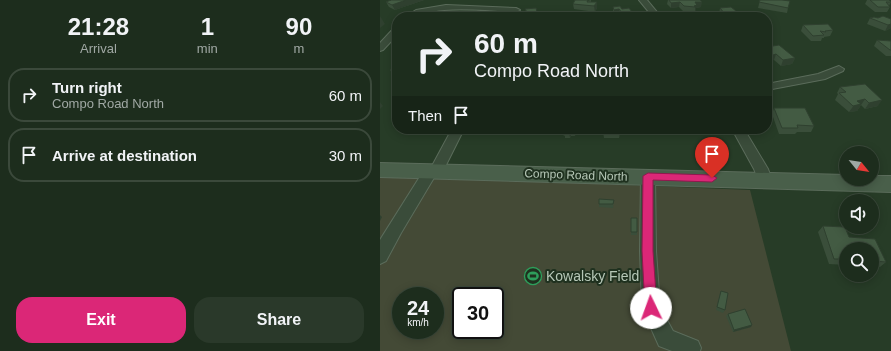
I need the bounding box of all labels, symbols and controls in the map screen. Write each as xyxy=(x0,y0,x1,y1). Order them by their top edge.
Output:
text: 21:28 xyxy=(68,13,129,40)
text: 1 xyxy=(201,13,214,40)
text: 90 xyxy=(286,13,312,40)
icon: right xyxy=(408,28,460,80)
text: 60 m xyxy=(474,28,538,59)
text: Arrival xyxy=(80,41,117,56)
text: min xyxy=(197,41,218,56)
text: m xyxy=(293,41,304,56)
text: Compo Road North xyxy=(474,61,629,81)
text: Turn right xyxy=(52,79,122,96)
icon: right xyxy=(18,84,40,106)
text: 60 m xyxy=(329,87,362,104)
text: Compo Road North xyxy=(52,96,164,111)
icon: arrive xyxy=(450,104,472,126)
text: Then xyxy=(408,107,442,124)
pin xyxy=(695,137,729,178)
icon: arrive xyxy=(701,143,723,165)
icon: arrive xyxy=(18,144,40,166)
north arrow xyxy=(839,146,879,186)
map controls xyxy=(839,146,879,282)
text: Arrive at destination xyxy=(52,147,197,164)
text: 30 m xyxy=(329,147,362,164)
street label: Compo Road North xyxy=(524,166,628,184)
button: sound xyxy=(839,194,879,234)
button: search xyxy=(839,242,879,282)
sports icon: Kowalsky Field xyxy=(523,266,543,286)
place label: Kowalsky Field xyxy=(546,268,639,284)
speed limit sign: 30 xyxy=(452,287,504,339)
position arrow xyxy=(630,287,672,329)
button: Exit xyxy=(16,297,186,343)
button: Share xyxy=(194,297,364,343)
text: 24 xyxy=(407,297,429,319)
text: km/h xyxy=(407,317,429,328)

